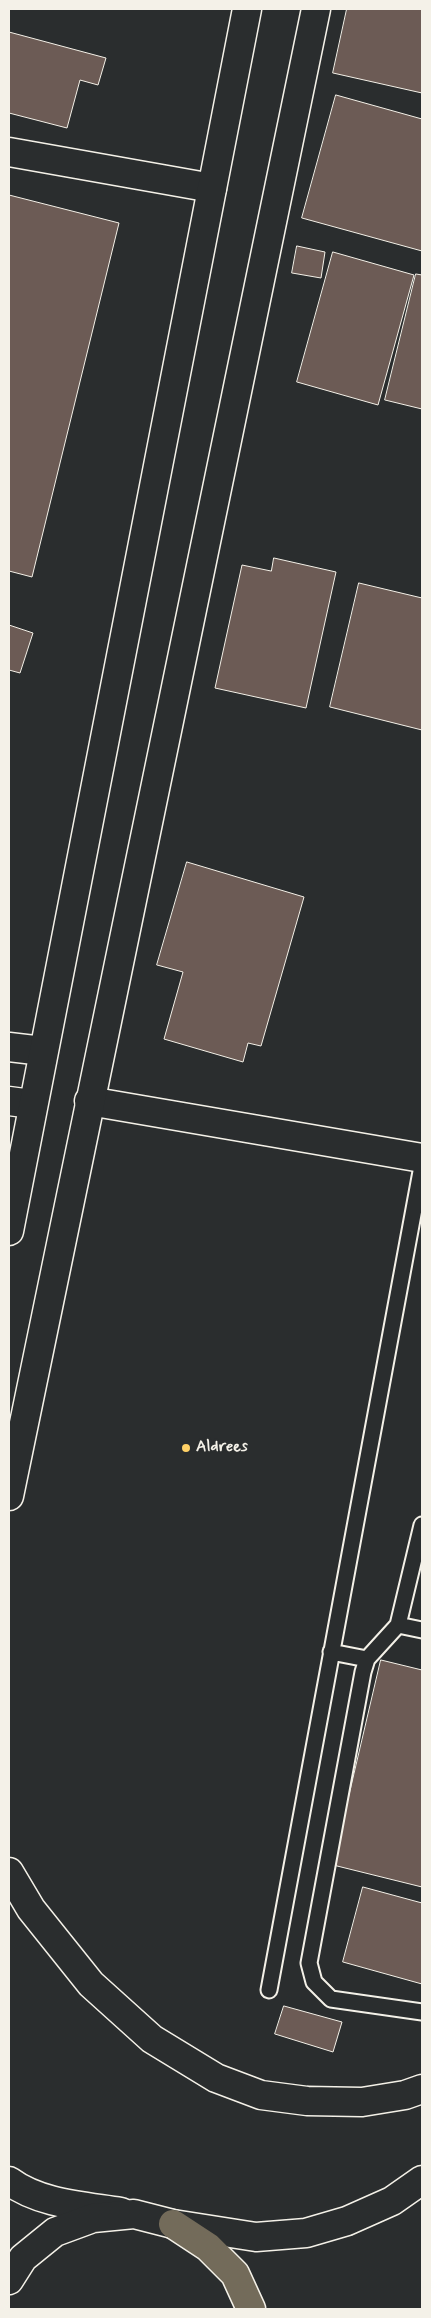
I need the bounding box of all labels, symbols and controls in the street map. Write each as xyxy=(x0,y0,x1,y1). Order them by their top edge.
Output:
place label: Aldrees xyxy=(196,1438,248,1458)
marker: Aldrees xyxy=(180,1442,192,1454)

